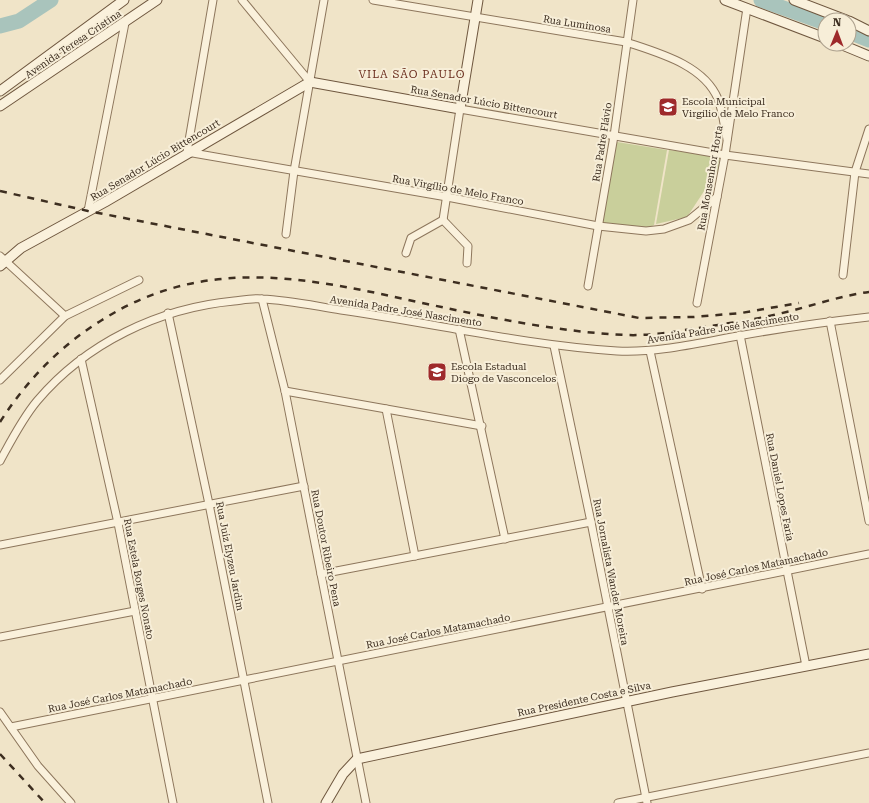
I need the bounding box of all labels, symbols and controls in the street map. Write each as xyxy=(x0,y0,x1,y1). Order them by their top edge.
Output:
street label: Avenida Teresa Cristina xyxy=(23,7,124,80)
north arrow xyxy=(817,12,857,52)
street label: Rua Luminosa xyxy=(542,13,612,35)
text: N xyxy=(833,16,842,29)
district label: VILA SÃO PAULO xyxy=(358,68,466,81)
street label: Rua Senador Lúcio Bittencourt xyxy=(410,84,559,120)
school or university icon: Escola Municipal Virgílio de Melo Franco xyxy=(657,96,679,118)
place label: Escola Municipal Virgílio de Melo Franco xyxy=(682,96,794,119)
street label: Rua Padre Flávio xyxy=(590,102,614,182)
street label: Rua Senador Lúcio Bittencourt xyxy=(88,117,222,203)
street label: Rua Monsenhor Horta xyxy=(695,124,725,231)
street label: Rua Virgílio de Melo Franco xyxy=(391,173,525,207)
street label: Avenida Padre José Nascimento xyxy=(329,294,483,328)
street label: Avenida Padre José Nascimento xyxy=(646,311,800,345)
school or university icon: Escola Estadual Diogo de Vasconcelos xyxy=(426,361,448,383)
place label: Escola Estadual Diogo de Vasconcelos xyxy=(451,361,556,384)
street label: Rua Daniel Lopes Faria xyxy=(764,432,796,543)
street label: Rua Doutor Ribeiro Pena xyxy=(309,489,343,608)
street label: Rua Jornalista Wander Moreira xyxy=(591,498,631,647)
street label: Rua Juiz Elyzeu Jardim xyxy=(214,500,246,612)
street label: Rua Estela Borges Nonato xyxy=(122,518,156,640)
street label: Rua José Carlos Matamachado xyxy=(683,546,829,588)
street label: Rua José Carlos Matamachado xyxy=(365,612,511,650)
street label: Rua José Carlos Matamachado xyxy=(47,676,193,714)
street label: Rua Presidente Costa e Silva xyxy=(516,679,652,719)

